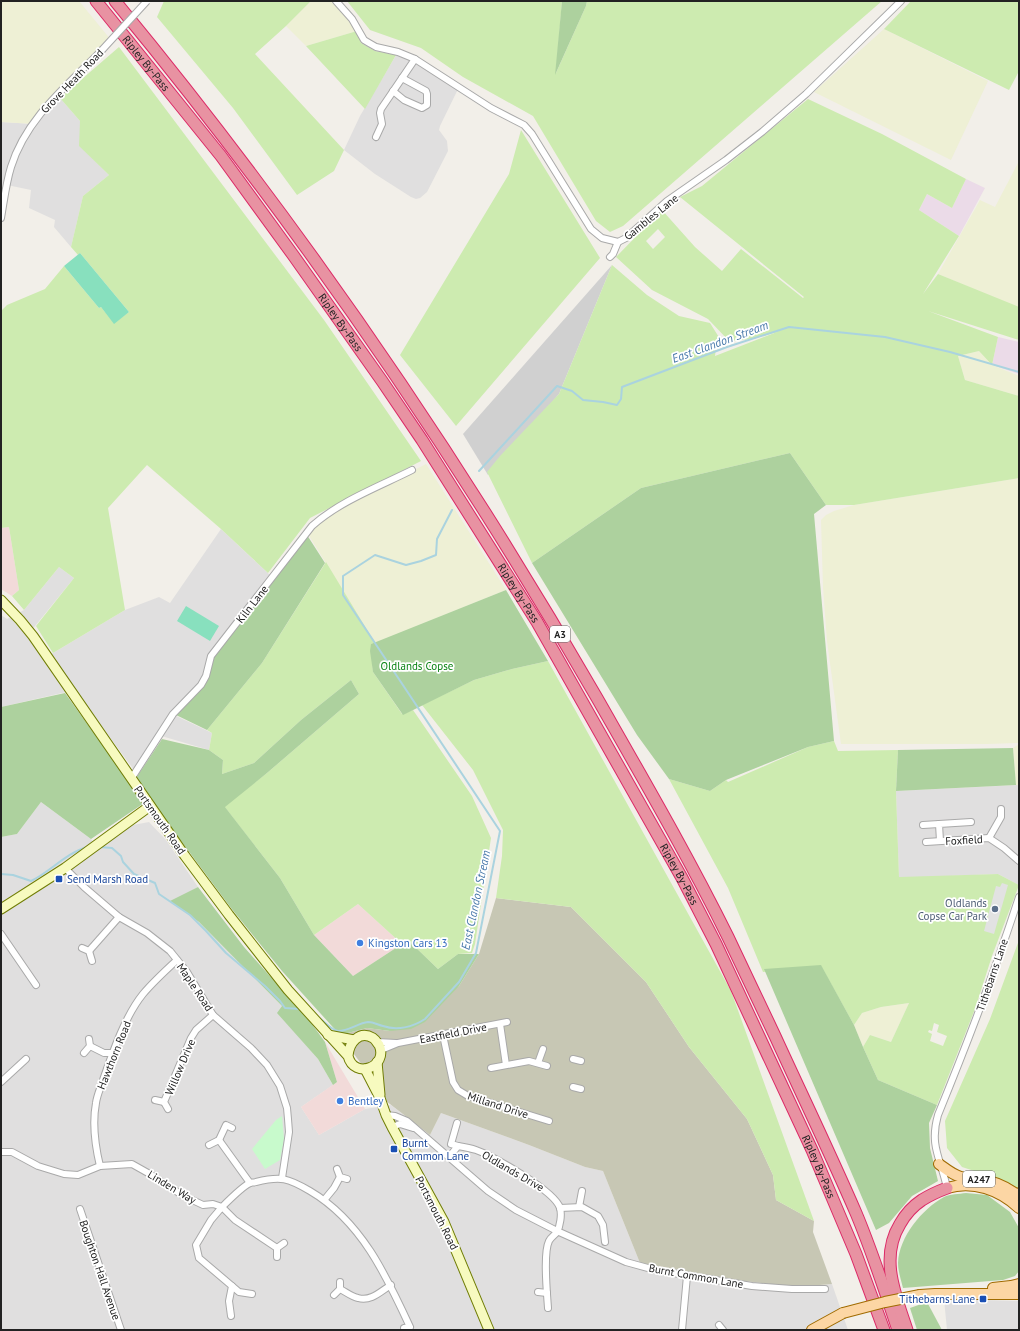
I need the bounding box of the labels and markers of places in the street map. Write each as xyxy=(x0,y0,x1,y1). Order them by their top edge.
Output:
place label: Send Marsh Road xyxy=(67,872,148,886)
marker: Send Marsh Road xyxy=(54,874,64,884)
place label: Oldlands Copse Car Park xyxy=(918,896,988,923)
marker: Oldlands Copse Car Park xyxy=(990,904,1000,914)
place label: Kingston Cars 13 xyxy=(368,936,448,950)
marker: Kingston Cars 13 xyxy=(355,938,365,948)
place label: Bentley xyxy=(348,1094,384,1108)
marker: Bentley xyxy=(335,1096,345,1106)
place label: Burnt Common Lane xyxy=(402,1136,469,1163)
marker: Burnt Common Lane xyxy=(389,1144,399,1154)
place label: Tithebarns Lane xyxy=(899,1292,975,1306)
marker: Tithebarns Lane xyxy=(978,1294,988,1304)

